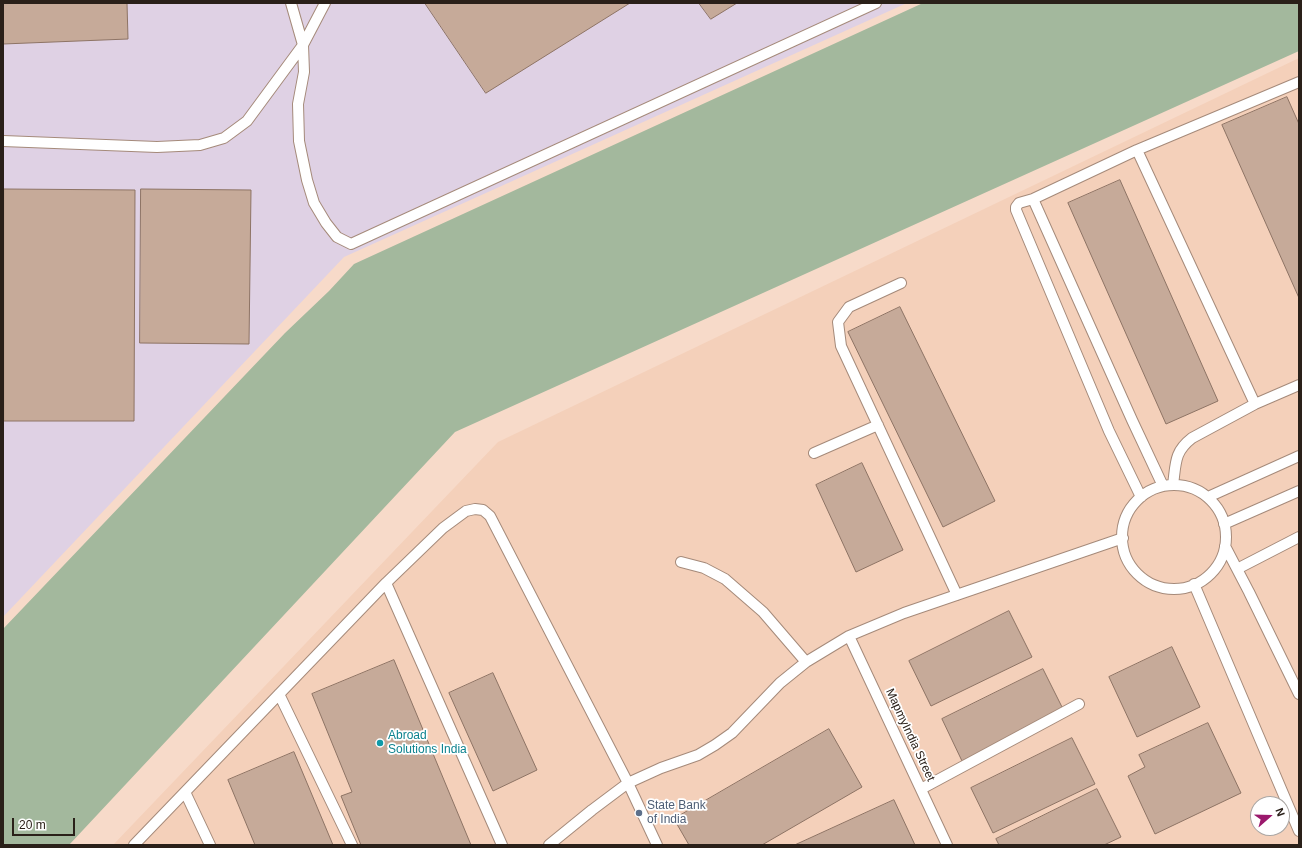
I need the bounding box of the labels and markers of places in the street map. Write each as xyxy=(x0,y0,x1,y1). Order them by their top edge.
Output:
place label: Abroad Solutions India xyxy=(388,729,467,757)
marker: Abroad Solutions India xyxy=(375,738,385,748)
place label: State Bank of India xyxy=(647,799,706,827)
marker: State Bank of India xyxy=(634,808,644,818)

